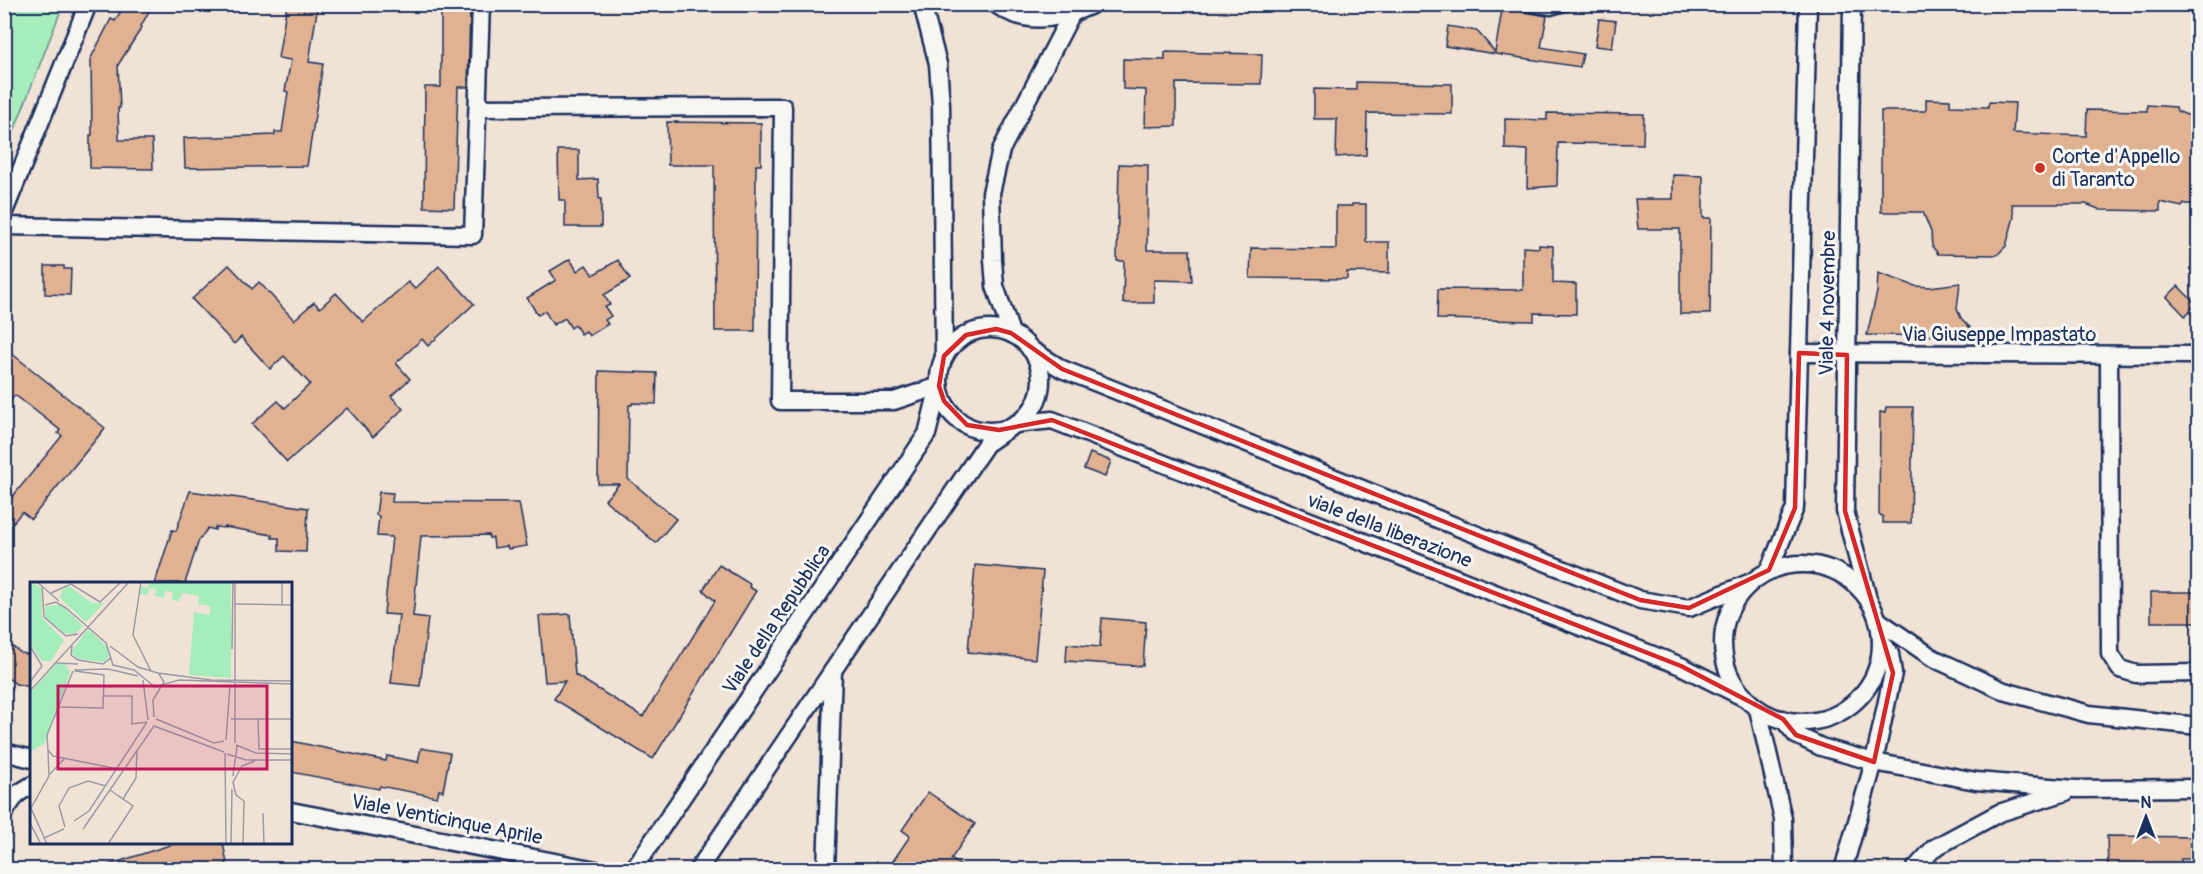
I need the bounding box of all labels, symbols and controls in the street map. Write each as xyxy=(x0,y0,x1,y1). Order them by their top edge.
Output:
place label: Corte d'Appello di Taranto xyxy=(2052,144,2180,192)
marker: Corte d'Appello di Taranto xyxy=(2033,161,2047,175)
street label: Viale 4 novembre xyxy=(1814,230,1841,376)
street label: Via Giuseppe Impastato xyxy=(1902,322,2097,347)
street label: viale della liberazione xyxy=(1303,487,1476,573)
street label: Viale della Repubblica xyxy=(717,540,836,699)
inset map xyxy=(30,582,292,844)
north arrow xyxy=(2116,787,2176,847)
street label: Viale Venticinque Aprile xyxy=(349,789,545,850)
text: N xyxy=(2141,793,2152,813)

